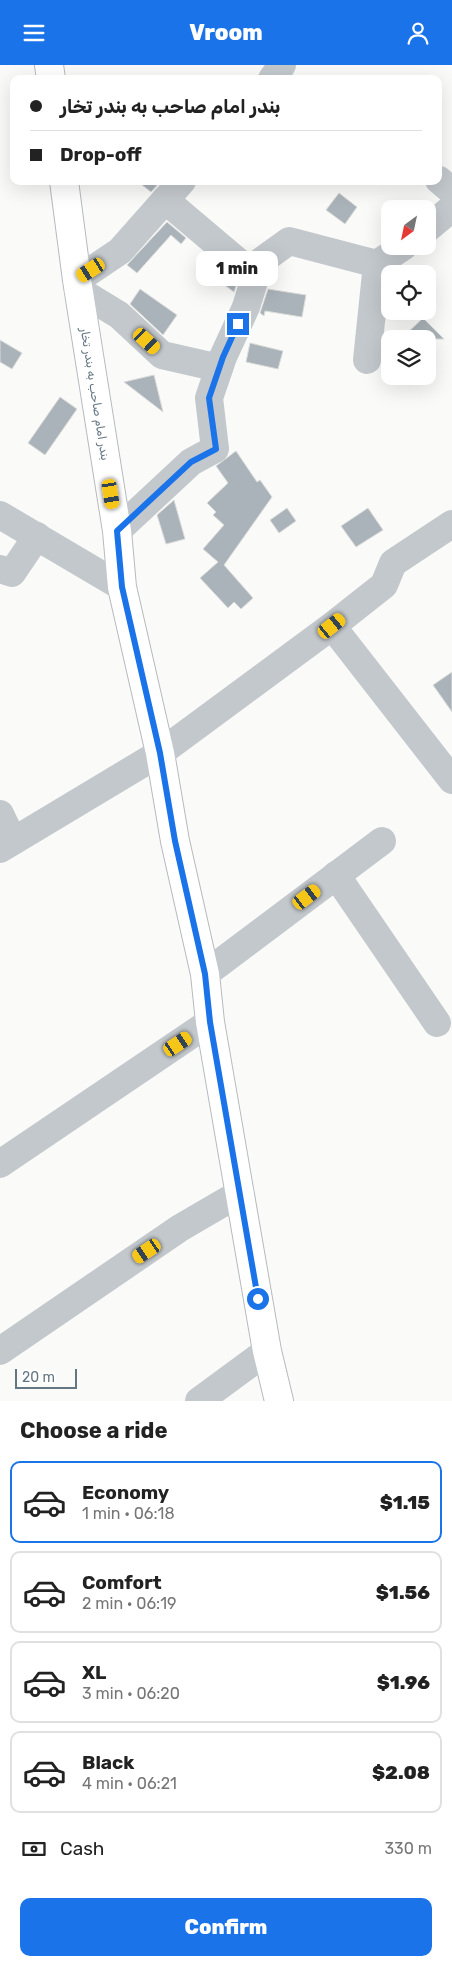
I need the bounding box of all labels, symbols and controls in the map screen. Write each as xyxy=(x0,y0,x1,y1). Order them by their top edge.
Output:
icon: menu xyxy=(20,19,48,47)
text: Vroom xyxy=(189,19,263,46)
icon: person xyxy=(404,19,432,47)
text: بندر امام صاحب به بندر تخار xyxy=(60,95,280,118)
text: Drop-off xyxy=(60,143,142,166)
north arrow xyxy=(381,200,436,255)
map controls xyxy=(381,200,436,385)
callout: 1 min xyxy=(197,251,279,287)
car xyxy=(74,256,107,284)
text: 1 min xyxy=(216,259,258,278)
button: locate xyxy=(381,265,436,320)
route end xyxy=(227,313,249,335)
car xyxy=(130,325,163,357)
street label: بندر امام صاحب به بندر تخار xyxy=(75,326,112,462)
button: layers xyxy=(381,330,436,385)
car xyxy=(101,478,120,510)
car xyxy=(315,611,348,641)
car xyxy=(290,882,323,912)
car xyxy=(161,1029,194,1059)
car xyxy=(130,1236,163,1266)
route start xyxy=(247,1288,269,1310)
scale bar xyxy=(15,1366,78,1389)
text: 20 m xyxy=(22,1369,55,1386)
text: Choose a ride xyxy=(20,1417,167,1444)
icon: car xyxy=(22,1480,67,1525)
text: Economy xyxy=(82,1481,169,1504)
text: $1.15 xyxy=(380,1491,430,1514)
text: 1 min · 06:18 xyxy=(82,1504,175,1523)
icon: car xyxy=(22,1570,67,1615)
text: Comfort xyxy=(82,1571,162,1594)
text: $1.56 xyxy=(376,1581,430,1604)
text: 2 min · 06:19 xyxy=(82,1594,176,1613)
icon: car xyxy=(22,1660,67,1705)
text: XL xyxy=(82,1661,106,1684)
text: $1.96 xyxy=(377,1671,430,1694)
text: 3 min · 06:20 xyxy=(82,1684,180,1703)
icon: car xyxy=(22,1750,67,1795)
text: Black xyxy=(82,1751,134,1774)
text: $2.08 xyxy=(372,1761,430,1784)
text: 4 min · 06:21 xyxy=(82,1774,177,1793)
icon: cash xyxy=(20,1835,48,1863)
text: Cash xyxy=(60,1837,104,1860)
text: 330 m xyxy=(384,1839,432,1858)
button: Confirm xyxy=(20,1898,432,1956)

